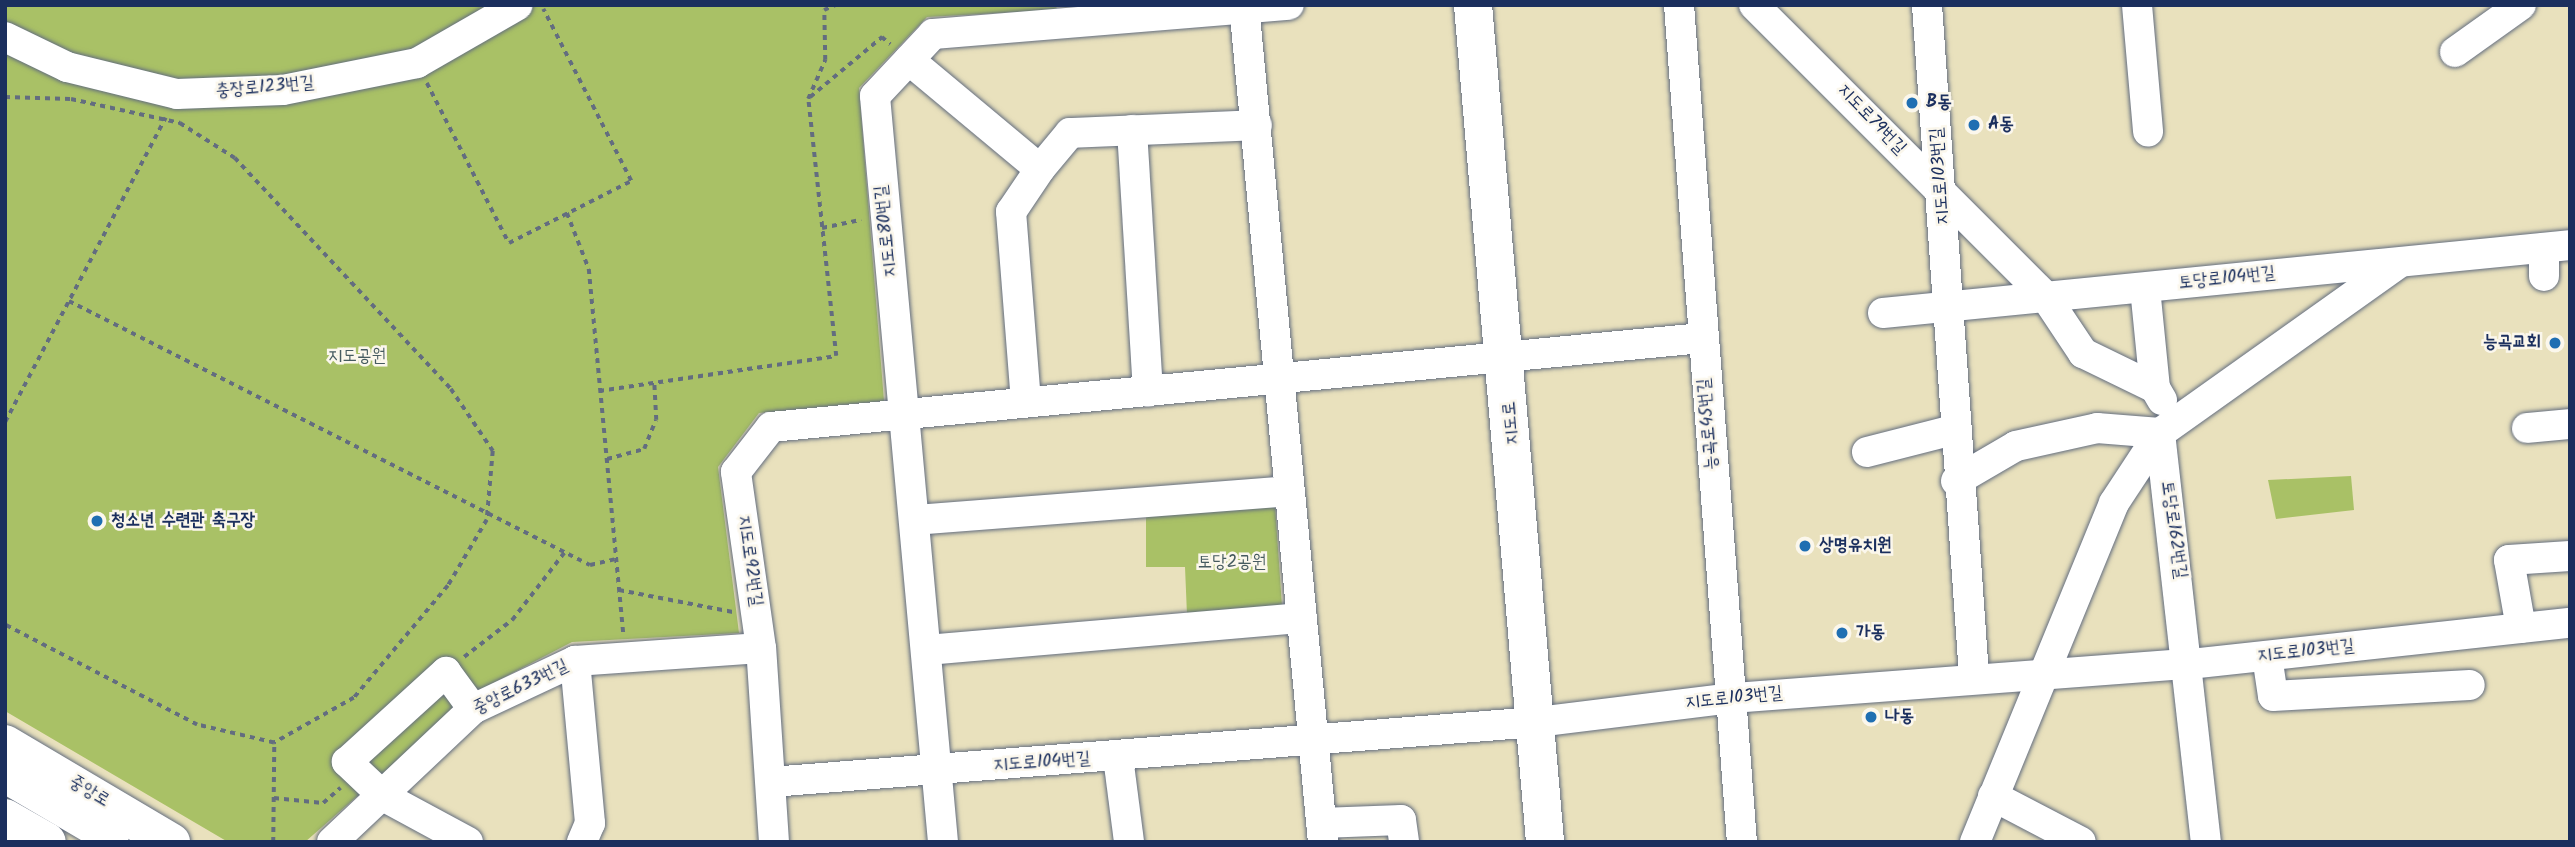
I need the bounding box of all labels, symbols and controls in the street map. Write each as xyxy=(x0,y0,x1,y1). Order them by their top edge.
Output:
street label: 충장로123번길 xyxy=(215,73,315,103)
street label: 지도로79번길 xyxy=(1832,80,1910,160)
place label: B동 xyxy=(1926,92,1952,114)
marker: B동 xyxy=(1904,95,1920,111)
place label: A동 xyxy=(1988,114,2014,136)
marker: A동 xyxy=(1966,117,1982,133)
street label: 지도로103번길 xyxy=(1927,127,1955,225)
street label: 지도로80번길 xyxy=(871,184,903,278)
street label: 토당로104번길 xyxy=(2178,263,2276,295)
place label: 능곡교회 xyxy=(2483,332,2541,354)
marker: 능곡교회 xyxy=(2547,335,2563,351)
park label: 지도공원 xyxy=(328,346,386,368)
street label: 능곡로45번길 xyxy=(1694,377,1724,471)
street label: 지도로 xyxy=(1499,400,1525,446)
street label: 토당로162번길 xyxy=(2155,480,2191,580)
place label: 청소년 수련관 축구장 xyxy=(111,510,255,532)
marker: 청소년 수련관 축구장 xyxy=(89,513,105,529)
street label: 지도로92번길 xyxy=(732,514,766,608)
place label: 상명유치원 xyxy=(1819,535,1891,557)
marker: 상명유치원 xyxy=(1797,538,1813,554)
park label: 토당2공원 xyxy=(1198,552,1266,574)
place label: 가동 xyxy=(1856,622,1885,644)
marker: 가동 xyxy=(1834,625,1850,641)
street label: 지도로103번길 xyxy=(2256,636,2356,668)
street label: 중앙로633번길 xyxy=(470,656,572,720)
street label: 지도로103번길 xyxy=(1684,683,1784,715)
place label: 나동 xyxy=(1885,706,1914,728)
marker: 나동 xyxy=(1863,709,1879,725)
street label: 지도로104번길 xyxy=(993,749,1091,777)
street label: 중앙로 xyxy=(65,772,113,812)

